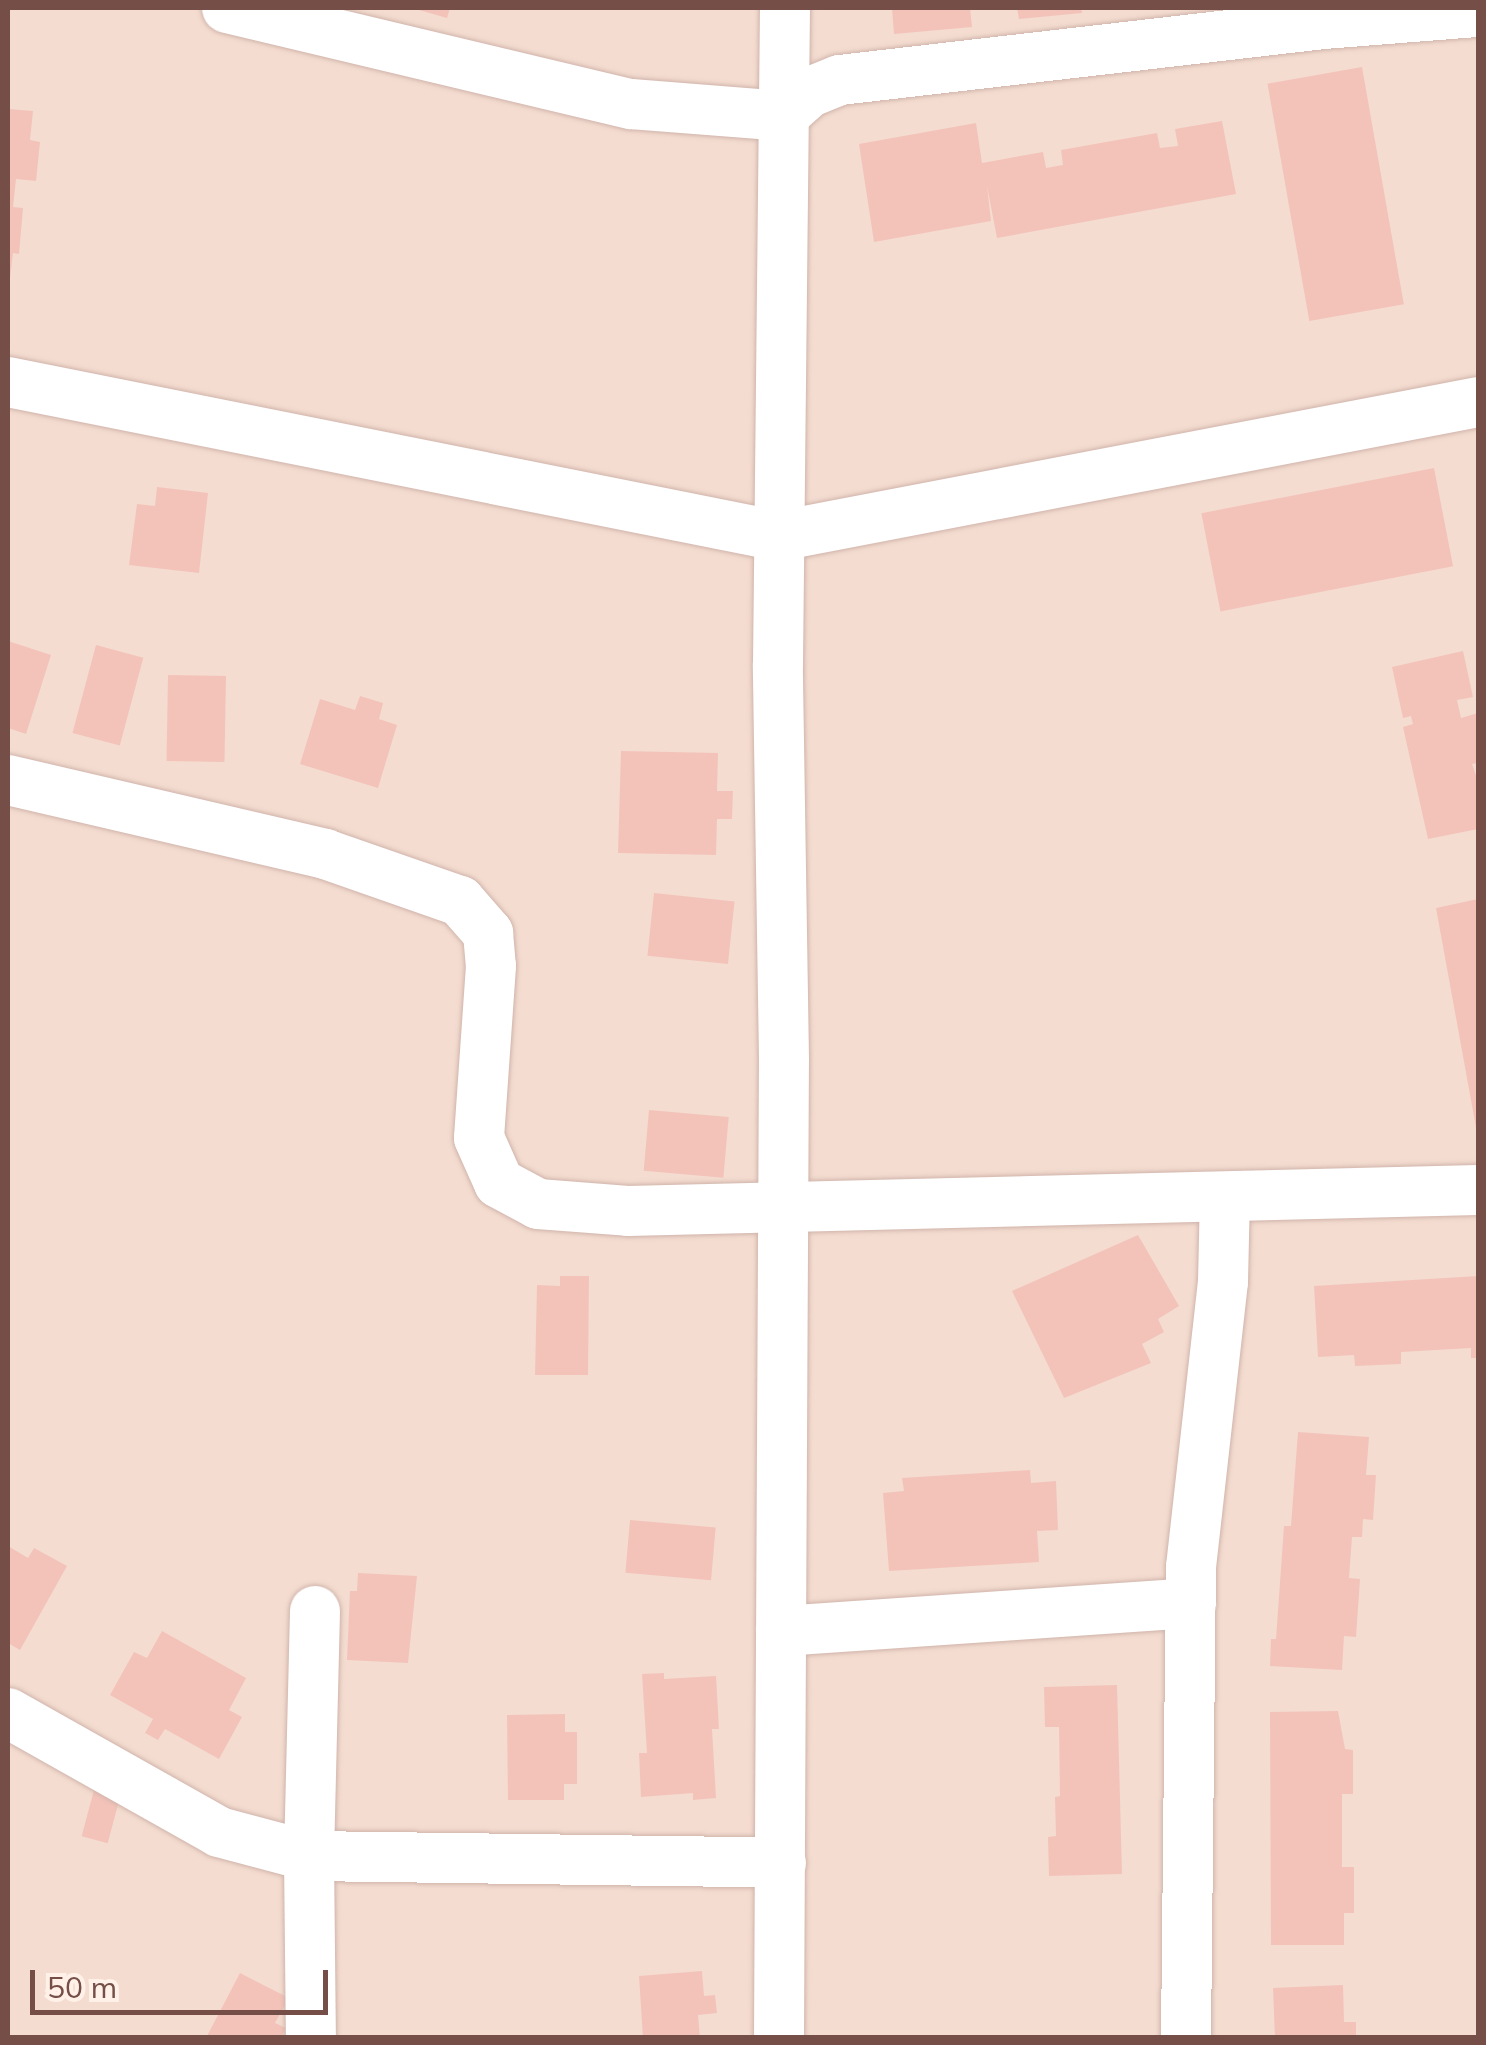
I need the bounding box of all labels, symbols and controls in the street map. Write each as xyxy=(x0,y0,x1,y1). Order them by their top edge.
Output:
scale bar xyxy=(35,1950,332,2012)
text: 50 m xyxy=(47,1968,117,2006)

